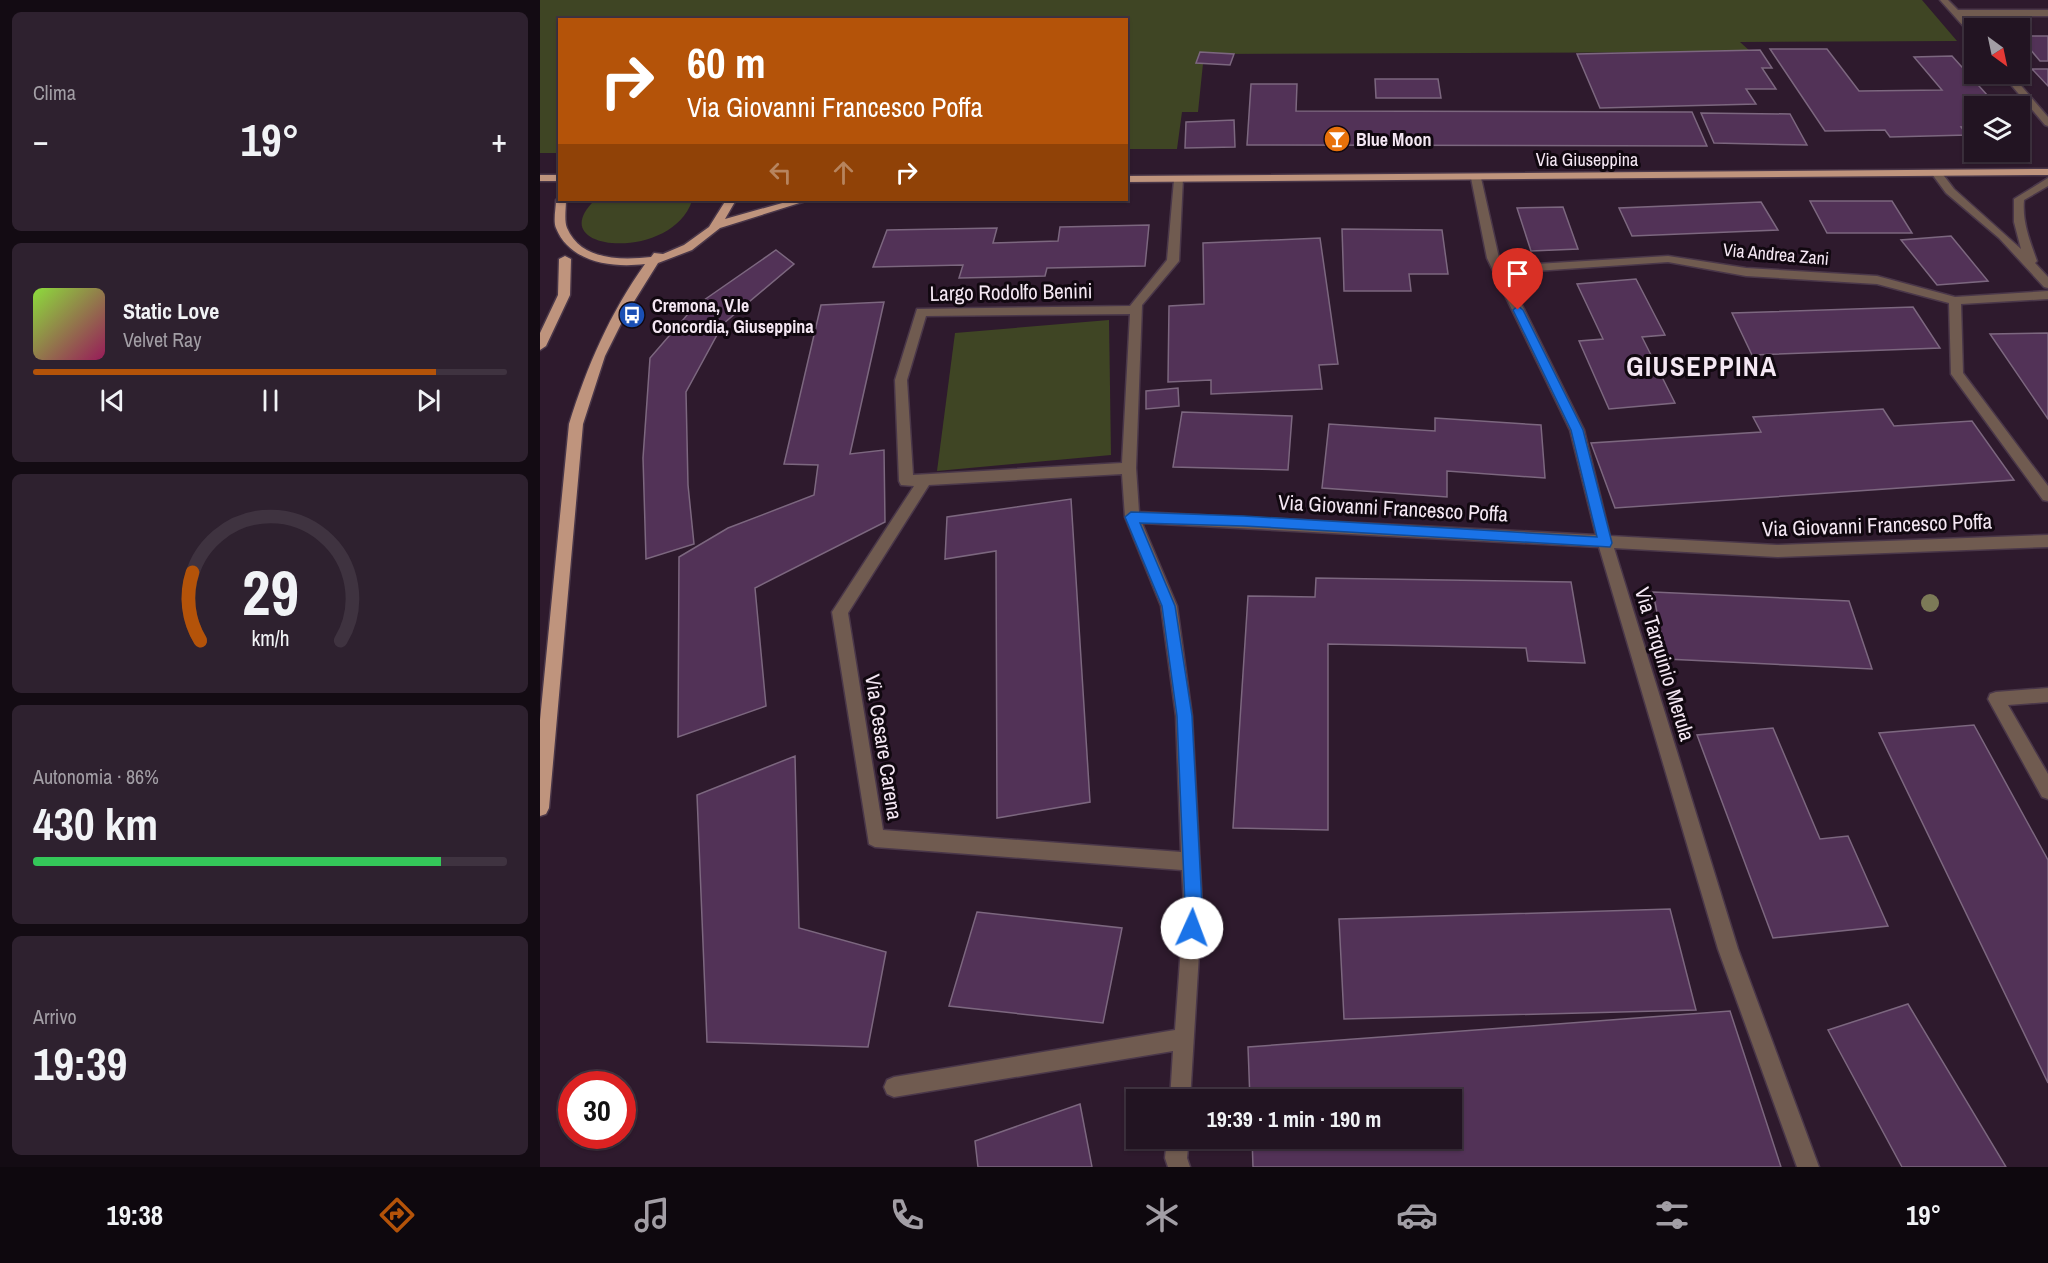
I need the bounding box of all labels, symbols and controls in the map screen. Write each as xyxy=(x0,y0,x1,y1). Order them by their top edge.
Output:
north arrow xyxy=(1964,18,2030,84)
map controls xyxy=(1964,18,2030,162)
text: 60 m xyxy=(687,35,766,91)
icon: right xyxy=(588,42,666,120)
text: Clima xyxy=(33,79,76,106)
text: Via Giovanni Francesco Poffa xyxy=(687,89,983,125)
button: layers xyxy=(1964,96,2030,162)
text: 19° xyxy=(240,109,300,170)
text: − xyxy=(33,118,49,162)
text: + xyxy=(491,118,507,162)
bar icon: Blue Moon xyxy=(1322,124,1352,154)
place label: Blue Moon xyxy=(1356,127,1431,152)
street label: Via Giuseppina xyxy=(1536,147,1638,172)
icon: left xyxy=(764,156,797,189)
icon: ahead xyxy=(827,156,860,189)
icon: right xyxy=(890,156,923,189)
street label: Via Andrea Zani xyxy=(1722,237,1830,271)
pin xyxy=(1492,248,1543,310)
icon: arrive xyxy=(1501,257,1534,290)
street label: Largo Rodolfo Benini xyxy=(929,276,1093,308)
place label: Cremona, V.le Concordia, Giuseppina xyxy=(652,293,814,339)
text: Static Love xyxy=(123,296,219,326)
bus stop icon: Cremona, V.le Concordia, Giuseppina xyxy=(617,300,647,330)
text: Velvet Ray xyxy=(123,326,201,353)
district label: GIUSEPPINA xyxy=(1626,348,1778,384)
icon: previous xyxy=(96,384,129,417)
icon: pause xyxy=(254,384,287,417)
icon: next xyxy=(412,384,445,417)
street label: Via Giovanni Francesco Poffa xyxy=(1277,487,1509,529)
street label: Via Giovanni Francesco Poffa xyxy=(1762,506,1993,544)
text: 29 xyxy=(242,550,298,634)
street label: Via Tarquinio Merula xyxy=(1628,583,1702,745)
text: km/h xyxy=(251,624,289,653)
street label: Via Cesare Carena xyxy=(858,672,910,822)
text: Autonomia · 86% xyxy=(33,763,159,790)
text: 430 km xyxy=(33,793,158,854)
position arrow xyxy=(1160,896,1224,960)
text: Arrivo xyxy=(33,1003,77,1030)
text: 19:39 xyxy=(33,1033,127,1094)
speed limit sign: 30 xyxy=(558,1071,636,1149)
text: 19:39 · 1 min · 190 m xyxy=(1207,1104,1381,1134)
icon: directions xyxy=(376,1194,418,1236)
icon: music xyxy=(631,1194,673,1236)
icon: phone xyxy=(886,1194,928,1236)
icon: climate xyxy=(1141,1194,1183,1236)
icon: car xyxy=(1396,1194,1438,1236)
icon: filters xyxy=(1651,1194,1693,1236)
text: 19:38 xyxy=(106,1197,163,1233)
text: 19° xyxy=(1906,1197,1941,1233)

